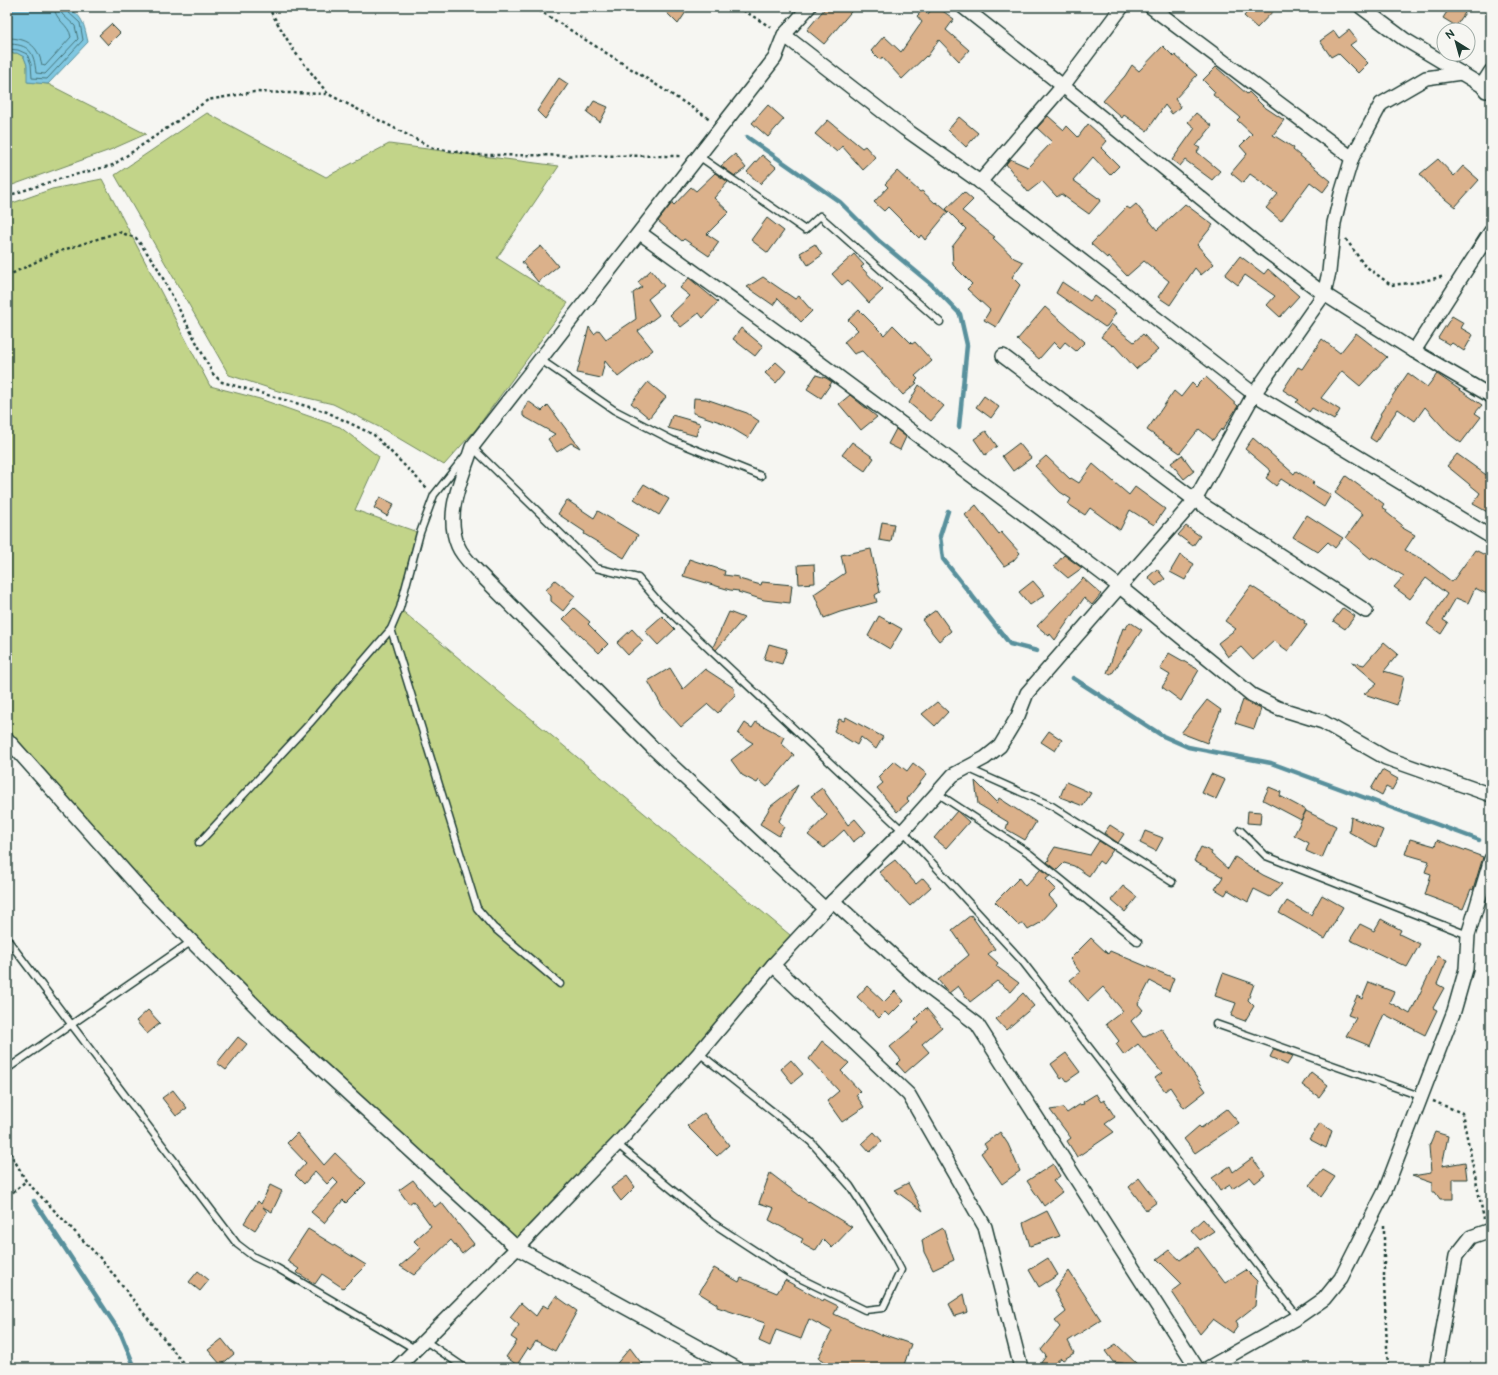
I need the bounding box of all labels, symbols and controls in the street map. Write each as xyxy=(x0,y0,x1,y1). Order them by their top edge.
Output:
north arrow xyxy=(1436,22,1476,62)
text: N xyxy=(1443,27,1457,42)

